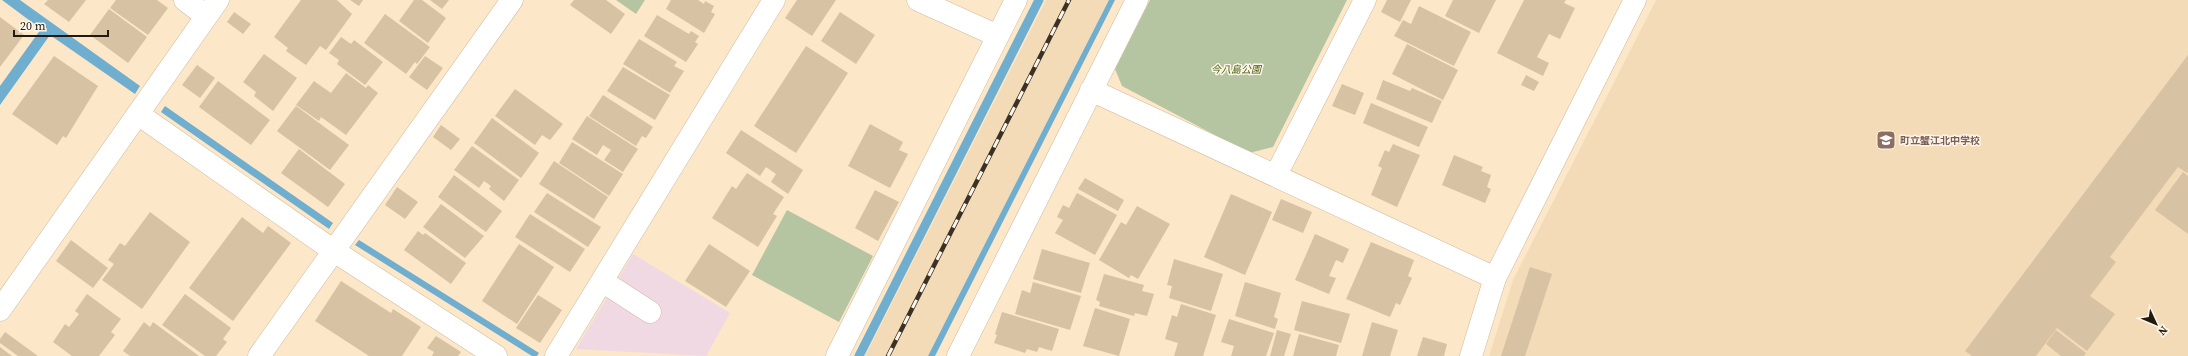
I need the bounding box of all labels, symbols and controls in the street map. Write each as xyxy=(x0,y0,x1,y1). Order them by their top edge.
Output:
scale bar xyxy=(14,12,108,38)
text: 20 m xyxy=(20,18,46,34)
park label: 今八島公園 xyxy=(1211,63,1263,76)
school or university icon: 町立蟹江北中学校 xyxy=(1875,129,1897,151)
place label: 町立蟹江北中学校 xyxy=(1900,134,1980,147)
north arrow xyxy=(2136,304,2176,344)
text: N xyxy=(2155,323,2171,339)

